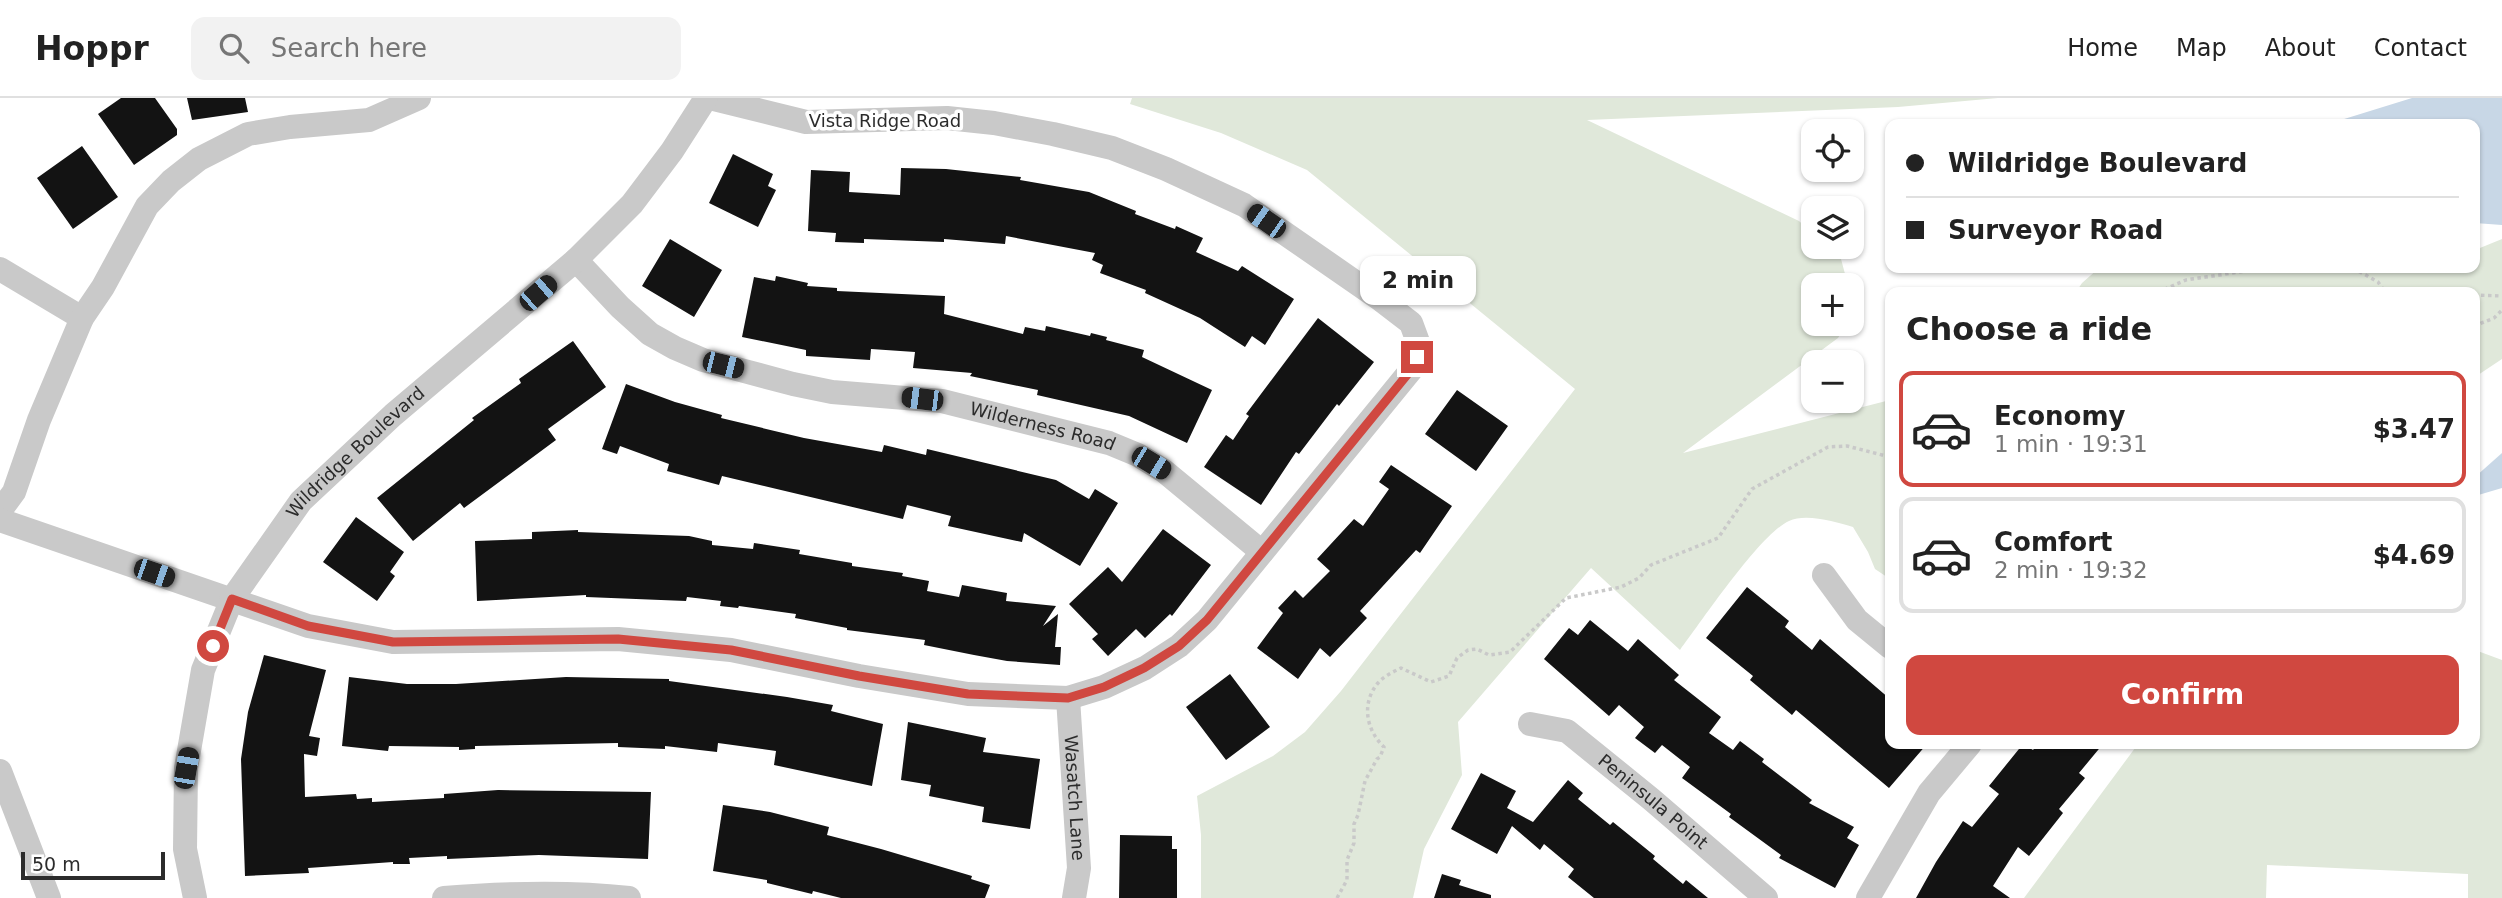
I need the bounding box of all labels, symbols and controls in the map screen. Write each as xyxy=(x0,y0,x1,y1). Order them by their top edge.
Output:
search box xyxy=(191,17,681,80)
text: Hoppr xyxy=(35,29,149,68)
icon: search xyxy=(215,29,253,67)
text: Search here xyxy=(271,33,427,63)
text: Home xyxy=(2067,34,2138,62)
text: Map xyxy=(2176,34,2227,62)
text: About xyxy=(2265,34,2336,62)
text: Contact xyxy=(2374,34,2467,62)
street label: Vista Ridge Road xyxy=(809,110,961,131)
map controls xyxy=(1801,119,1864,413)
button: locate xyxy=(1801,119,1864,182)
text: Wildridge Boulevard xyxy=(1948,148,2247,178)
button: layers xyxy=(1801,196,1864,259)
car xyxy=(1243,200,1290,242)
text: Surveyor Road xyxy=(1948,215,2163,245)
callout: 2 min xyxy=(1359,256,1475,304)
text: 2 min xyxy=(1382,267,1454,293)
car xyxy=(516,271,561,315)
button: + xyxy=(1801,273,1864,336)
text: Choose a ride xyxy=(1906,310,2152,348)
route end xyxy=(1401,341,1433,373)
car xyxy=(701,350,746,380)
button: − xyxy=(1801,350,1864,413)
street label: Wildridge Boulevard xyxy=(282,382,429,522)
car xyxy=(900,386,945,412)
street label: Wilderness Road xyxy=(968,397,1119,455)
icon: car xyxy=(1910,398,1973,461)
text: Economy xyxy=(1994,401,2125,431)
text: $3.47 xyxy=(2373,414,2455,444)
text: 1 min · 19:31 xyxy=(1994,431,2148,457)
car xyxy=(1128,443,1175,483)
icon: car xyxy=(1910,524,1973,587)
text: Comfort xyxy=(1994,527,2112,557)
text: $4.69 xyxy=(2373,540,2455,570)
car xyxy=(131,556,178,590)
text: 2 min · 19:32 xyxy=(1994,557,2148,583)
route start xyxy=(197,630,229,662)
button: Confirm xyxy=(1906,655,2459,735)
street label: Wasatch Lane xyxy=(1060,734,1089,861)
car xyxy=(173,745,200,791)
street label: Peninsula Point xyxy=(1594,750,1712,853)
scale bar xyxy=(21,849,164,881)
text: 50 m xyxy=(32,853,81,875)

